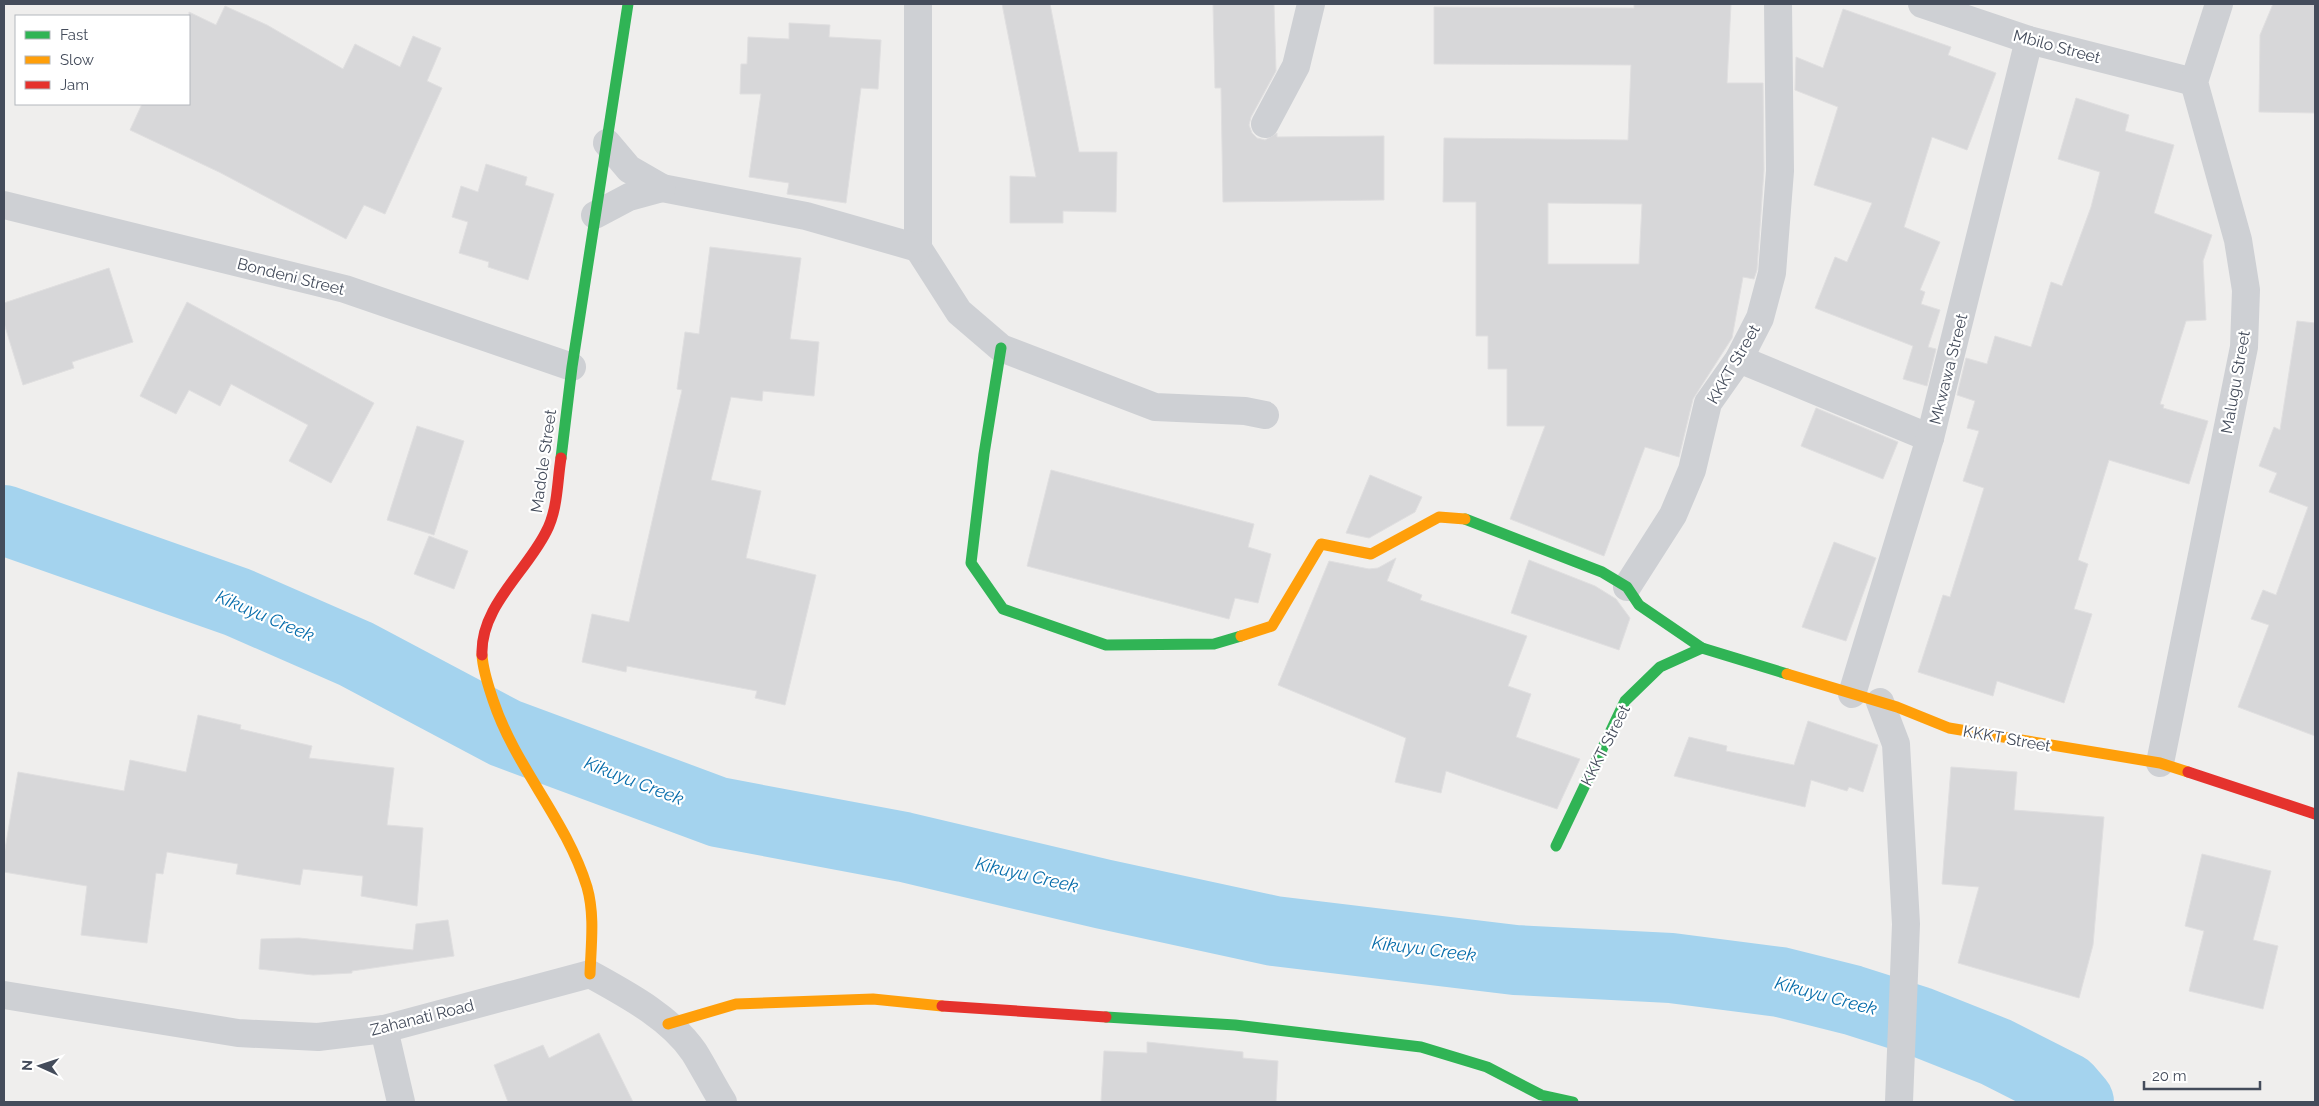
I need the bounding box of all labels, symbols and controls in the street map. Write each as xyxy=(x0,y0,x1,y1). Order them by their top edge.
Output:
legend xyxy=(15,15,190,105)
text: Fast xyxy=(60,26,88,44)
street label: Mbilo Street xyxy=(2011,26,2103,67)
text: Slow xyxy=(60,51,94,69)
text: Jam xyxy=(60,76,89,94)
street label: Bondeni Street xyxy=(235,254,347,299)
street label: Mkwawa Street xyxy=(1926,311,1972,427)
street label: KKKT Street xyxy=(1703,321,1764,407)
street label: Malugu Street xyxy=(2217,328,2254,435)
street label: Madole Street xyxy=(527,407,560,514)
water label: Kikuyu Creek xyxy=(213,585,318,646)
street label: KKKT Street xyxy=(1577,701,1634,789)
street label: KKKT Street xyxy=(1962,721,2053,756)
water label: Kikuyu Creek xyxy=(581,752,687,809)
water label: Kikuyu Creek xyxy=(974,852,1081,897)
water label: Kikuyu Creek xyxy=(1371,932,1478,965)
water label: Kikuyu Creek xyxy=(1773,972,1880,1019)
street label: Zahanati Road xyxy=(368,995,476,1040)
north arrow xyxy=(15,1041,65,1091)
scale bar xyxy=(2144,1058,2260,1090)
text: N xyxy=(19,1060,35,1071)
text: 20 m xyxy=(2152,1067,2187,1085)

